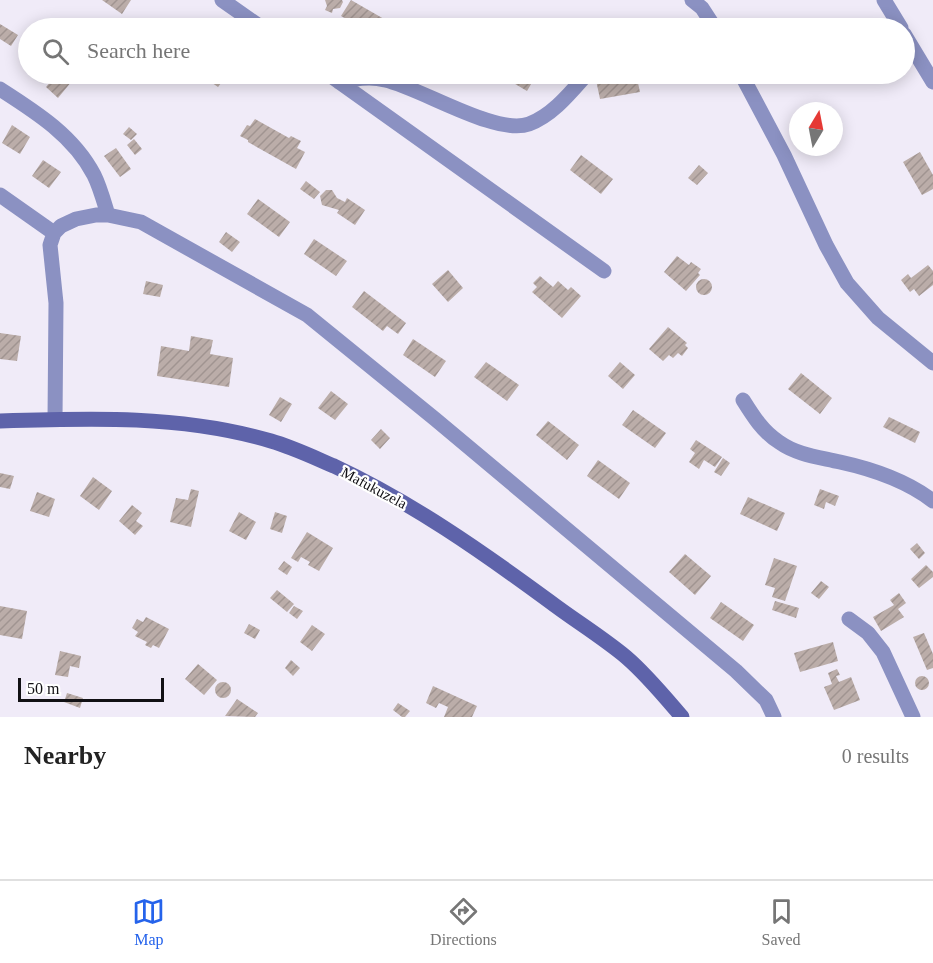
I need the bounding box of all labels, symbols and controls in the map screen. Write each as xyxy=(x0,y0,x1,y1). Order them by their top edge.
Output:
search box xyxy=(18,18,915,84)
icon: search xyxy=(39,35,72,68)
text: Search here xyxy=(87,38,190,63)
north arrow xyxy=(789,102,843,156)
street label: Mafukuzela xyxy=(339,464,410,512)
scale bar xyxy=(18,675,164,702)
text: 50 m xyxy=(27,680,59,697)
text: Nearby xyxy=(24,741,106,770)
text: 0 results xyxy=(842,745,909,767)
tab: Map xyxy=(132,895,165,949)
tab: Directions xyxy=(430,895,497,949)
tab: Saved xyxy=(761,895,801,949)

